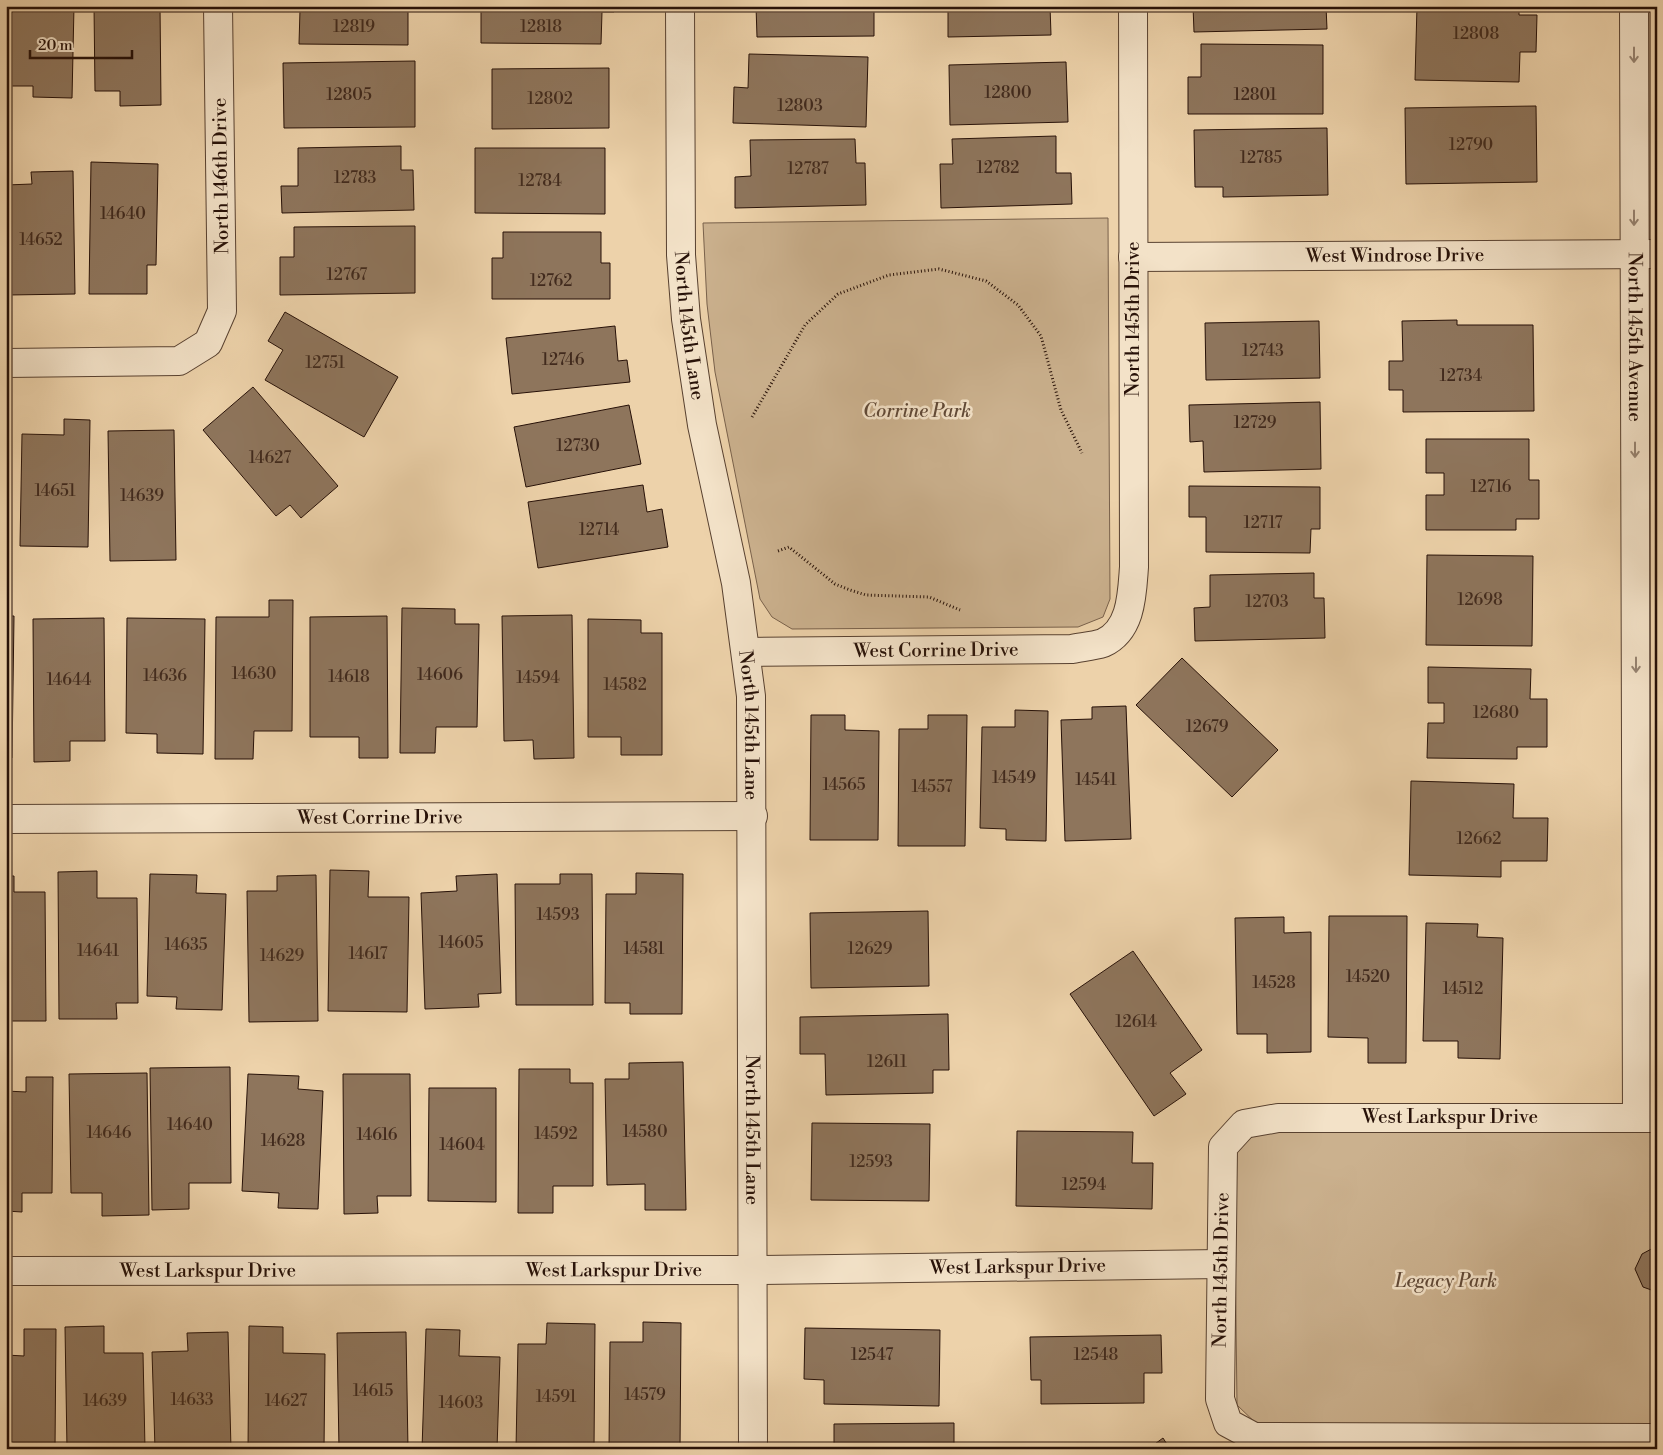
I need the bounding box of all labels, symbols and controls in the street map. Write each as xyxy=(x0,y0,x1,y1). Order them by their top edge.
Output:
house number: 12819 xyxy=(333,17,375,37)
house number: 12818 xyxy=(520,17,562,37)
house number: 12808 xyxy=(1453,24,1499,44)
scale bar xyxy=(30,28,132,60)
text: 20 m xyxy=(38,36,73,55)
one-way arrow xyxy=(1629,46,1639,63)
house number: 12800 xyxy=(984,83,1032,103)
house number: 12805 xyxy=(326,85,372,105)
house number: 12801 xyxy=(1233,85,1277,105)
house number: 12802 xyxy=(527,89,573,109)
house number: 12803 xyxy=(777,96,823,116)
street label: North 146th Drive xyxy=(208,98,234,254)
house number: 12790 xyxy=(1449,135,1493,155)
house number: 12785 xyxy=(1240,148,1283,168)
house number: 12782 xyxy=(977,158,1019,178)
house number: 12787 xyxy=(787,159,829,179)
house number: 12783 xyxy=(334,168,376,188)
house number: 12784 xyxy=(518,171,562,191)
house number: 14640 xyxy=(100,204,146,224)
one-way arrow xyxy=(1629,209,1639,225)
house number: 14652 xyxy=(19,230,63,250)
street label: North 145th Drive xyxy=(1121,241,1145,397)
street label: West Windrose Drive xyxy=(1305,243,1484,268)
street label: North 145th Lane xyxy=(669,250,710,402)
street label: North 145th Avenue xyxy=(1623,252,1647,422)
house number: 12767 xyxy=(327,265,367,285)
house number: 12762 xyxy=(530,271,572,291)
house number: 12743 xyxy=(1242,341,1284,361)
house number: 12746 xyxy=(542,350,585,370)
house number: 12751 xyxy=(305,353,345,373)
house number: 12734 xyxy=(1440,366,1483,386)
park label: Corrine Park xyxy=(863,399,971,423)
house number: 12729 xyxy=(1234,413,1277,433)
house number: 12730 xyxy=(556,436,600,456)
one-way arrow xyxy=(1630,442,1640,458)
house number: 14627 xyxy=(249,448,291,468)
house number: 12716 xyxy=(1471,477,1512,497)
house number: 14651 xyxy=(34,481,76,501)
house number: 14639 xyxy=(120,486,164,506)
house number: 12717 xyxy=(1243,513,1283,533)
house number: 12714 xyxy=(579,520,620,540)
house number: 12698 xyxy=(1457,590,1503,610)
house number: 12703 xyxy=(1245,592,1289,612)
street label: West Corrine Drive xyxy=(852,637,1019,663)
street label: North 145th Lane xyxy=(733,649,764,800)
one-way arrow xyxy=(1632,657,1641,673)
house number: 14630 xyxy=(232,664,276,684)
house number: 14606 xyxy=(417,665,463,685)
house number: 14636 xyxy=(143,666,187,686)
house number: 14618 xyxy=(328,667,370,687)
house number: 14594 xyxy=(516,668,560,688)
house number: 14644 xyxy=(46,670,92,690)
house number: 14582 xyxy=(603,675,647,695)
house number: 12680 xyxy=(1473,703,1519,723)
house number: 12679 xyxy=(1186,717,1229,737)
house number: 14549 xyxy=(992,768,1036,788)
house number: 14541 xyxy=(1075,770,1117,790)
house number: 14565 xyxy=(822,775,866,795)
house number: 14557 xyxy=(912,777,952,797)
street label: West Corrine Drive xyxy=(296,805,463,830)
house number: 12662 xyxy=(1457,829,1501,849)
house number: 14593 xyxy=(536,905,580,925)
house number: 14605 xyxy=(439,933,484,953)
house number: 14635 xyxy=(164,935,208,955)
house number: 14581 xyxy=(624,939,665,959)
house number: 12629 xyxy=(848,939,893,959)
house number: 14641 xyxy=(77,941,119,961)
house number: 14617 xyxy=(348,944,388,964)
house number: 14629 xyxy=(260,946,304,966)
house number: 14520 xyxy=(1346,967,1390,987)
house number: 14528 xyxy=(1252,973,1296,993)
house number: 14512 xyxy=(1443,979,1483,999)
house number: 12614 xyxy=(1115,1012,1157,1032)
house number: 12611 xyxy=(867,1052,907,1072)
street label: North 145th Lane xyxy=(740,1055,764,1205)
street label: West Larkspur Drive xyxy=(1361,1105,1538,1129)
house number: 14640 xyxy=(167,1115,213,1135)
house number: 14580 xyxy=(622,1122,668,1142)
house number: 14646 xyxy=(86,1123,132,1143)
house number: 14592 xyxy=(534,1124,578,1144)
house number: 14616 xyxy=(356,1125,398,1145)
house number: 14628 xyxy=(261,1131,305,1151)
house number: 14604 xyxy=(439,1135,485,1155)
house number: 12593 xyxy=(849,1152,893,1172)
house number: 12594 xyxy=(1062,1175,1107,1195)
street label: North 145th Drive xyxy=(1208,1192,1234,1348)
street label: West Larkspur Drive xyxy=(929,1253,1106,1280)
street label: West Larkspur Drive xyxy=(525,1258,702,1282)
street label: West Larkspur Drive xyxy=(119,1259,296,1283)
park label: Legacy Park xyxy=(1394,1269,1497,1293)
house number: 12547 xyxy=(851,1345,893,1365)
house number: 12548 xyxy=(1074,1345,1119,1365)
house number: 14615 xyxy=(353,1381,394,1401)
house number: 14579 xyxy=(624,1385,666,1405)
house number: 14591 xyxy=(536,1387,576,1407)
house number: 14633 xyxy=(170,1390,214,1410)
house number: 14639 xyxy=(83,1391,127,1411)
house number: 14627 xyxy=(265,1391,307,1411)
house number: 14603 xyxy=(439,1393,484,1413)

